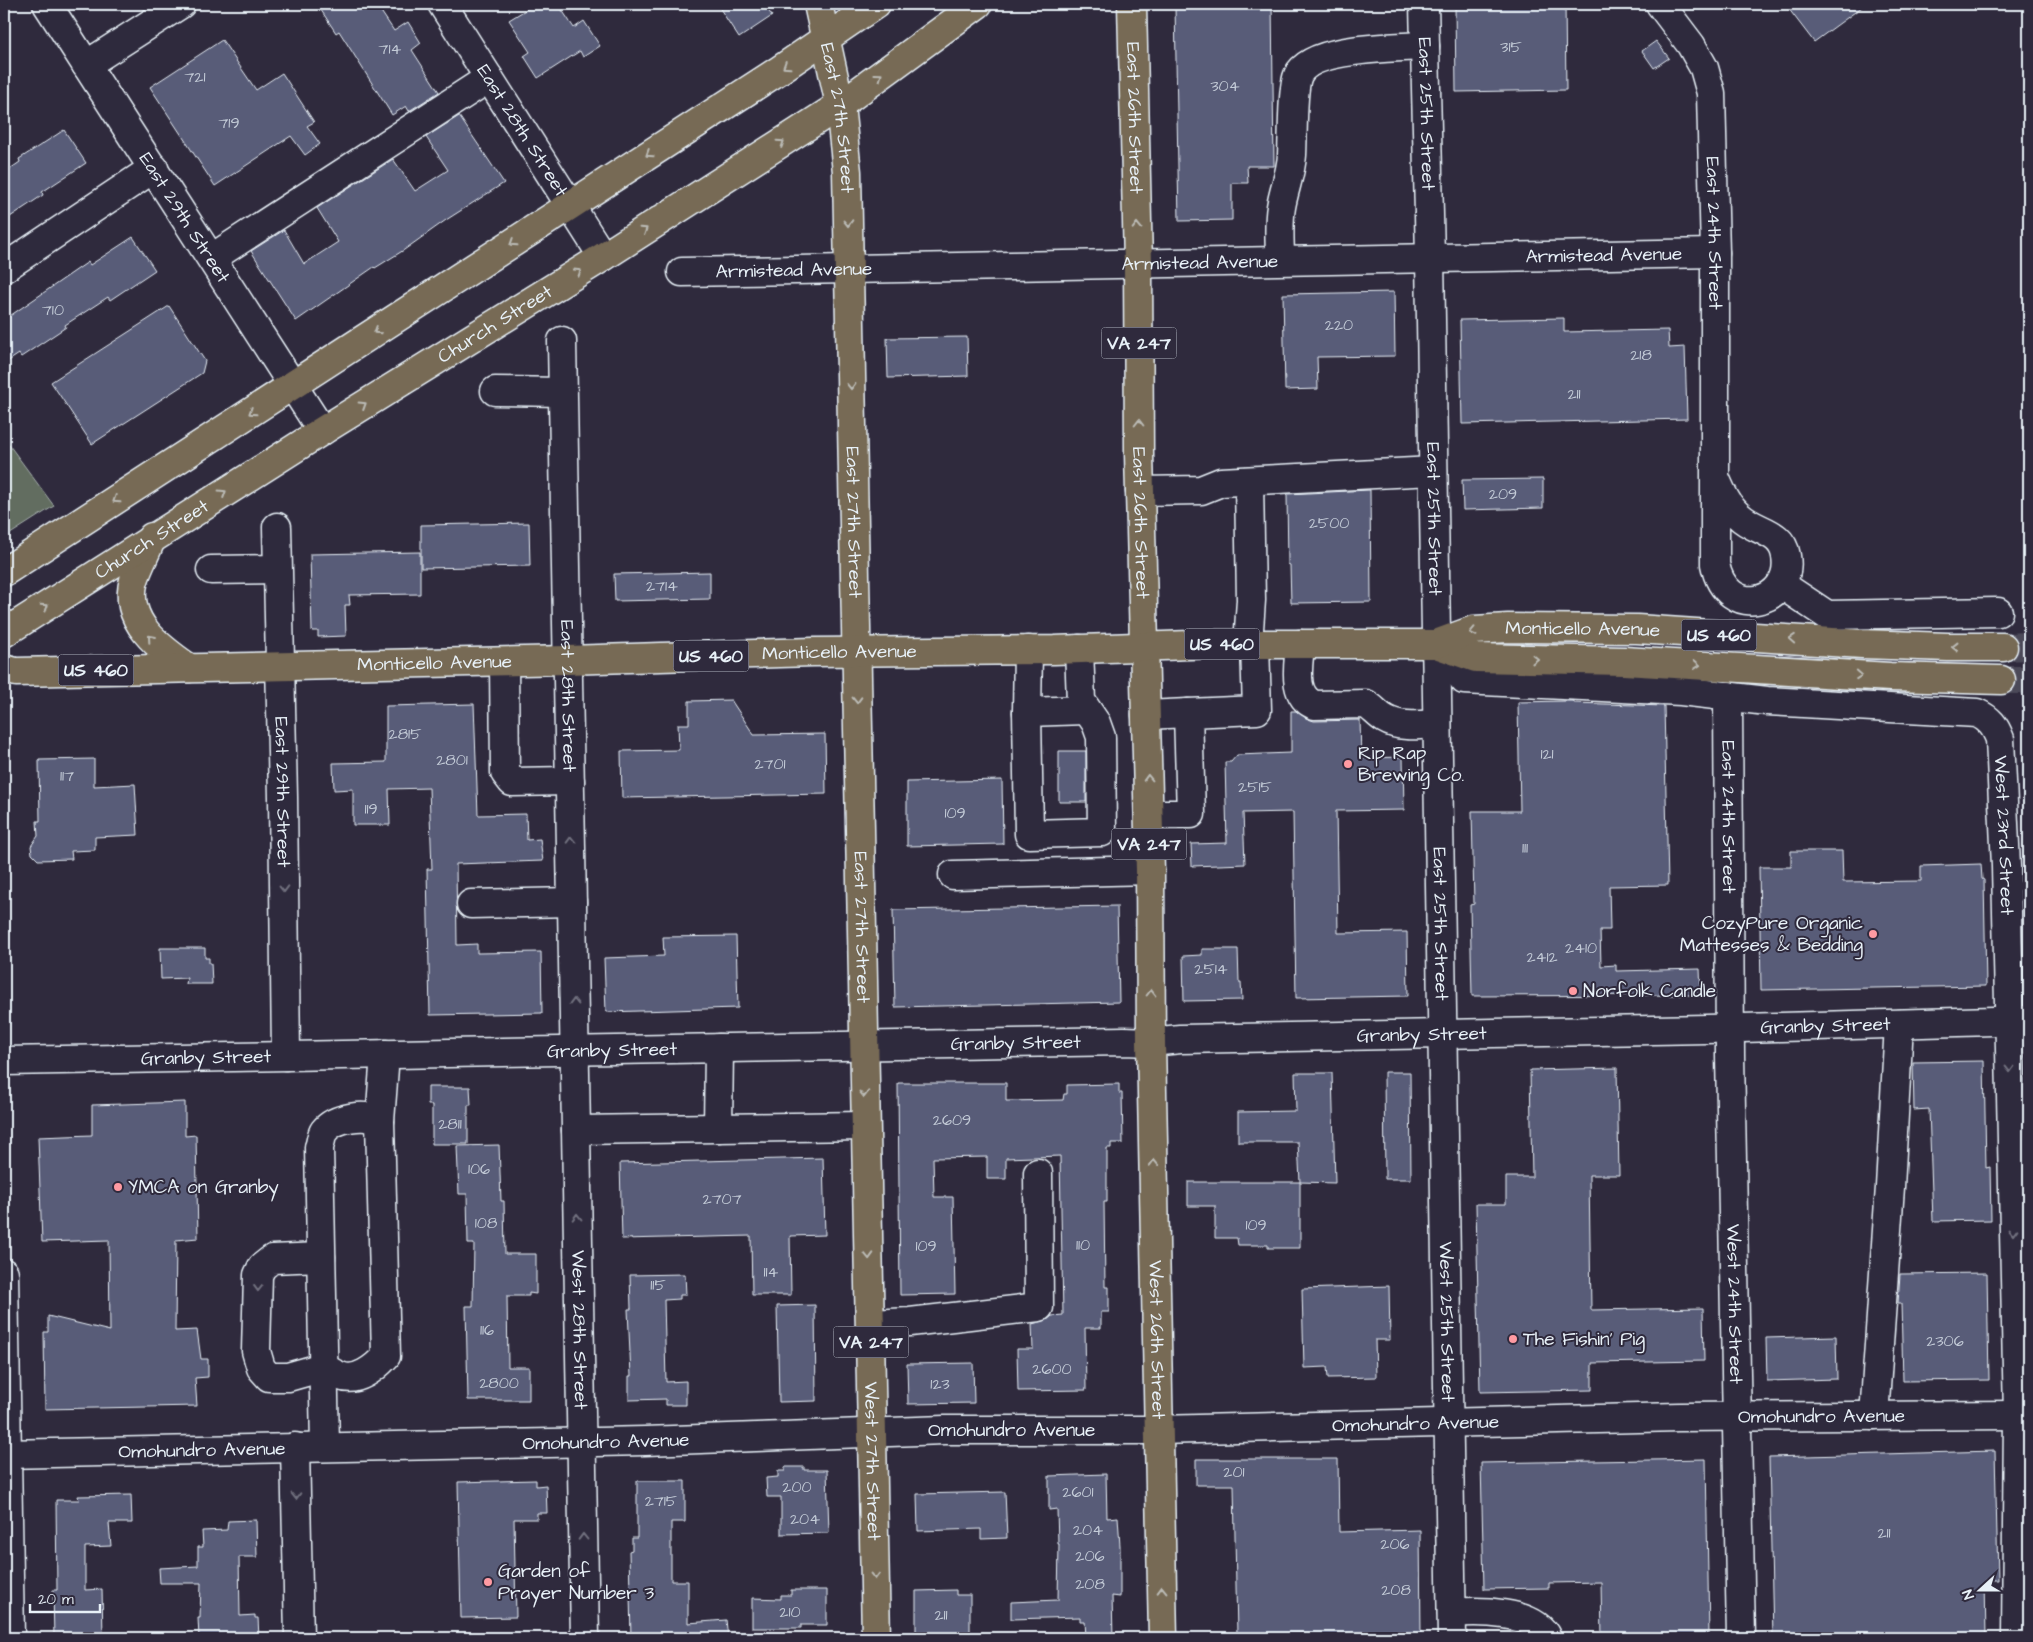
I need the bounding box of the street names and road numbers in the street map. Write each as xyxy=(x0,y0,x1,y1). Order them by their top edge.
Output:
street label: East 25th Street xyxy=(1411,37,1442,191)
street label: East 27th Street xyxy=(813,40,861,194)
street label: East 26th Street xyxy=(1119,42,1150,195)
street label: East 28th Street xyxy=(470,59,575,202)
street label: East 29th Street xyxy=(132,147,237,289)
street label: East 24th Street xyxy=(1699,156,1729,310)
street label: Armistead Avenue xyxy=(1525,240,1682,270)
street label: Armistead Avenue xyxy=(1121,248,1278,277)
street label: Armistead Avenue xyxy=(715,255,873,285)
street label: Church Street xyxy=(432,278,558,370)
road number: VA 247 xyxy=(1102,328,1176,358)
street label: East 25th Street xyxy=(1419,442,1449,596)
street label: East 27th Street xyxy=(839,446,869,599)
street label: East 26th Street xyxy=(1125,447,1156,600)
street label: Church Street xyxy=(89,493,214,586)
street label: Monticello Avenue xyxy=(1505,614,1661,644)
street label: East 28th Street xyxy=(553,620,583,773)
road number: US 460 xyxy=(1682,620,1756,650)
road number: US 460 xyxy=(1184,629,1260,660)
street label: Monticello Avenue xyxy=(762,638,917,667)
road number: US 460 xyxy=(674,640,748,671)
street label: Monticello Avenue xyxy=(357,648,512,678)
road number: US 460 xyxy=(58,654,134,686)
street label: East 29th Street xyxy=(268,716,297,868)
street label: East 24th Street xyxy=(1715,740,1743,894)
street label: West 23rd Street xyxy=(1987,755,2021,916)
road number: VA 247 xyxy=(1112,829,1186,860)
street label: East 25th Street xyxy=(1426,847,1455,1001)
street label: East 27th Street xyxy=(847,851,877,1004)
street label: Granby Street xyxy=(1760,1010,1891,1041)
street label: Granby Street xyxy=(1356,1020,1487,1049)
street label: Granby Street xyxy=(951,1028,1081,1058)
street label: Granby Street xyxy=(547,1035,678,1065)
street label: Granby Street xyxy=(141,1043,272,1072)
street label: West 24th Street xyxy=(1720,1224,1750,1385)
street label: West 25th Street xyxy=(1432,1241,1462,1403)
street label: West 28th Street xyxy=(565,1250,594,1410)
street label: West 26th Street xyxy=(1142,1260,1172,1420)
road number: VA 247 xyxy=(834,1326,908,1358)
street label: West 27th Street xyxy=(857,1381,888,1541)
street label: Omohundro Avenue xyxy=(1738,1402,1905,1430)
street label: Omohundro Avenue xyxy=(1332,1408,1499,1439)
street label: Omohundro Avenue xyxy=(928,1417,1095,1444)
street label: Omohundro Avenue xyxy=(522,1426,690,1457)
street label: Omohundro Avenue xyxy=(118,1435,286,1465)

